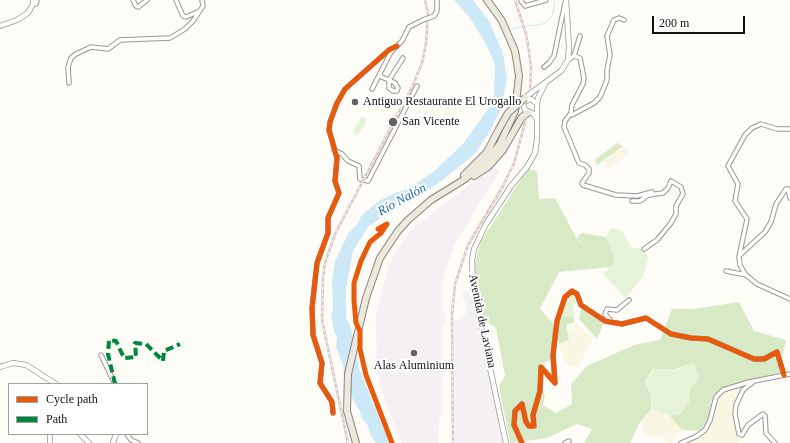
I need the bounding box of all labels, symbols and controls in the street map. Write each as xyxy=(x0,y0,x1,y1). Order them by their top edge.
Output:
scale bar xyxy=(654,8,747,34)
text: 200 m xyxy=(659,16,689,30)
place label: Antiguo Restaurante El Urogallo xyxy=(363,95,521,109)
marker: Antiguo Restaurante El Urogallo xyxy=(350,97,360,107)
place label: San Vicente xyxy=(402,115,460,129)
marker: San Vicente xyxy=(387,116,399,128)
water label: Río Nalón xyxy=(375,180,429,220)
street label: Avenida de Laviana xyxy=(465,273,499,369)
marker: Alas Aluminium xyxy=(409,348,419,358)
place label: Alas Aluminium xyxy=(374,359,454,373)
legend xyxy=(8,383,148,435)
text: Cycle path xyxy=(46,392,98,406)
text: Path xyxy=(46,412,67,426)

